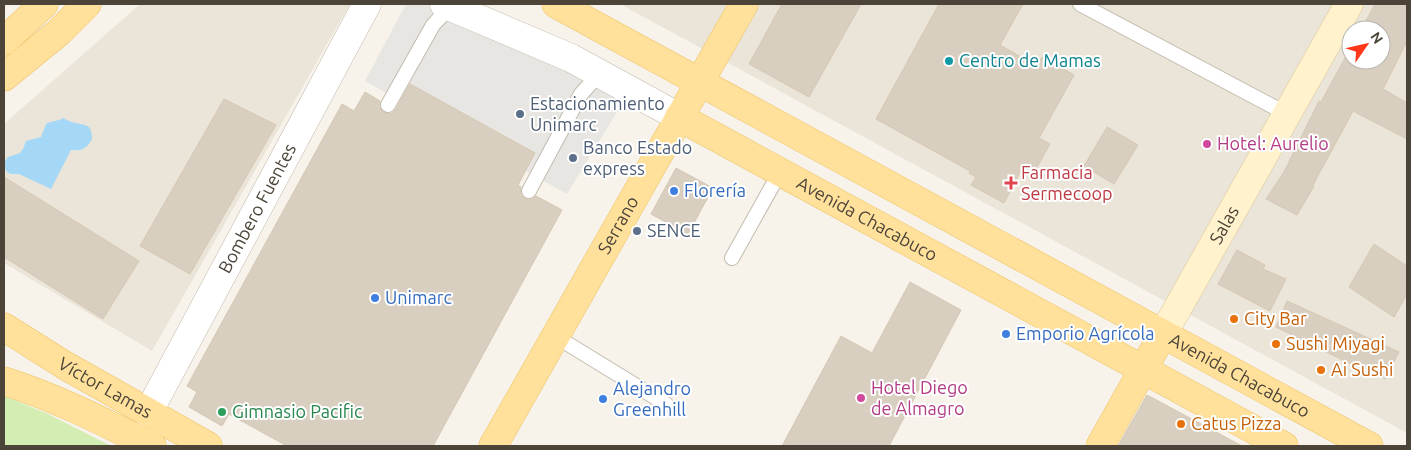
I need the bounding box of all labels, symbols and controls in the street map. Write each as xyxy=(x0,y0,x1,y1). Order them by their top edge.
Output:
north arrow xyxy=(1341,20,1391,70)
text: N xyxy=(1367,29,1386,47)
place label: Centro de Mamas xyxy=(959,50,1101,70)
marker: Centro de Mamas xyxy=(943,55,955,67)
place label: Estacionamiento Unimarc xyxy=(530,93,665,134)
marker: Estacionamiento Unimarc xyxy=(514,108,526,120)
place label: Hotel: Aurelio xyxy=(1217,133,1329,153)
place label: Banco Estado express xyxy=(583,137,692,178)
marker: Hotel: Aurelio xyxy=(1201,138,1213,150)
street label: Bombero Fuentes xyxy=(214,140,300,276)
marker: Banco Estado express xyxy=(567,152,579,164)
place label: Farmacia Sermecoop xyxy=(1021,162,1113,203)
street label: Avenida Chacabuco xyxy=(794,172,941,265)
marker: Farmacia Sermecoop xyxy=(1005,177,1017,189)
place label: Florería xyxy=(684,180,746,200)
marker: Florería xyxy=(668,185,680,197)
street label: Serrano xyxy=(593,192,642,257)
street label: Salas xyxy=(1205,202,1242,247)
place label: SENCE xyxy=(647,220,701,240)
marker: SENCE xyxy=(631,225,643,237)
place label: Unimarc xyxy=(385,287,452,307)
marker: Unimarc xyxy=(369,292,381,304)
place label: City Bar xyxy=(1244,308,1307,328)
marker: City Bar xyxy=(1228,313,1240,325)
place label: Emporio Agrícola xyxy=(1016,323,1155,343)
marker: Emporio Agrícola xyxy=(1000,328,1012,340)
street label: Avenida Chacabuco xyxy=(1166,329,1314,421)
place label: Sushi Miyagi xyxy=(1286,333,1385,353)
marker: Sushi Miyagi xyxy=(1270,338,1282,350)
street label: Víctor Lamas xyxy=(55,353,156,422)
place label: Ai Sushi xyxy=(1331,359,1393,379)
marker: Ai Sushi xyxy=(1315,364,1327,376)
place label: Hotel Diego de Almagro xyxy=(871,377,968,418)
place label: Alejandro Greenhill xyxy=(613,378,691,419)
marker: Hotel Diego de Almagro xyxy=(855,392,867,404)
marker: Alejandro Greenhill xyxy=(597,393,609,405)
place label: Gimnasio Pacific xyxy=(232,401,362,421)
marker: Gimnasio Pacific xyxy=(216,406,228,418)
place label: Catus Pizza xyxy=(1191,413,1282,433)
marker: Catus Pizza xyxy=(1175,418,1187,430)

